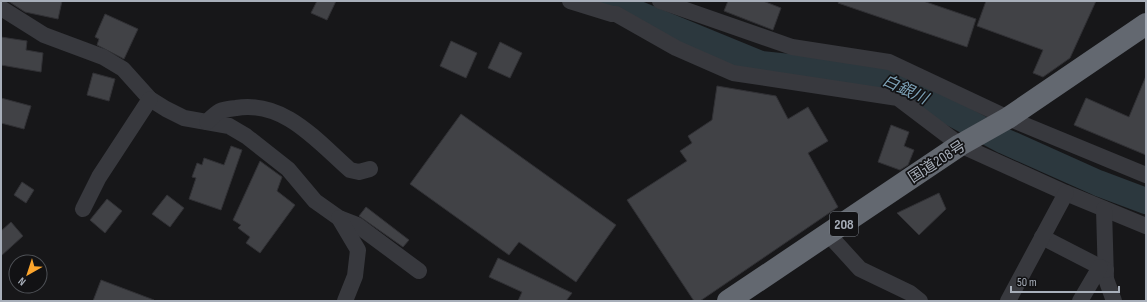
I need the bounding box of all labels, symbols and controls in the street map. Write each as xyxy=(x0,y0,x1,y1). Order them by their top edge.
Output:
water label: 白銀川 xyxy=(879,71,933,110)
street label: 国道208号 xyxy=(905,136,969,188)
road number: 208 xyxy=(830,212,858,236)
north arrow xyxy=(8,254,48,294)
scale bar xyxy=(1011,268,1119,294)
text: N xyxy=(16,274,28,288)
text: 50 m xyxy=(1017,275,1037,290)

